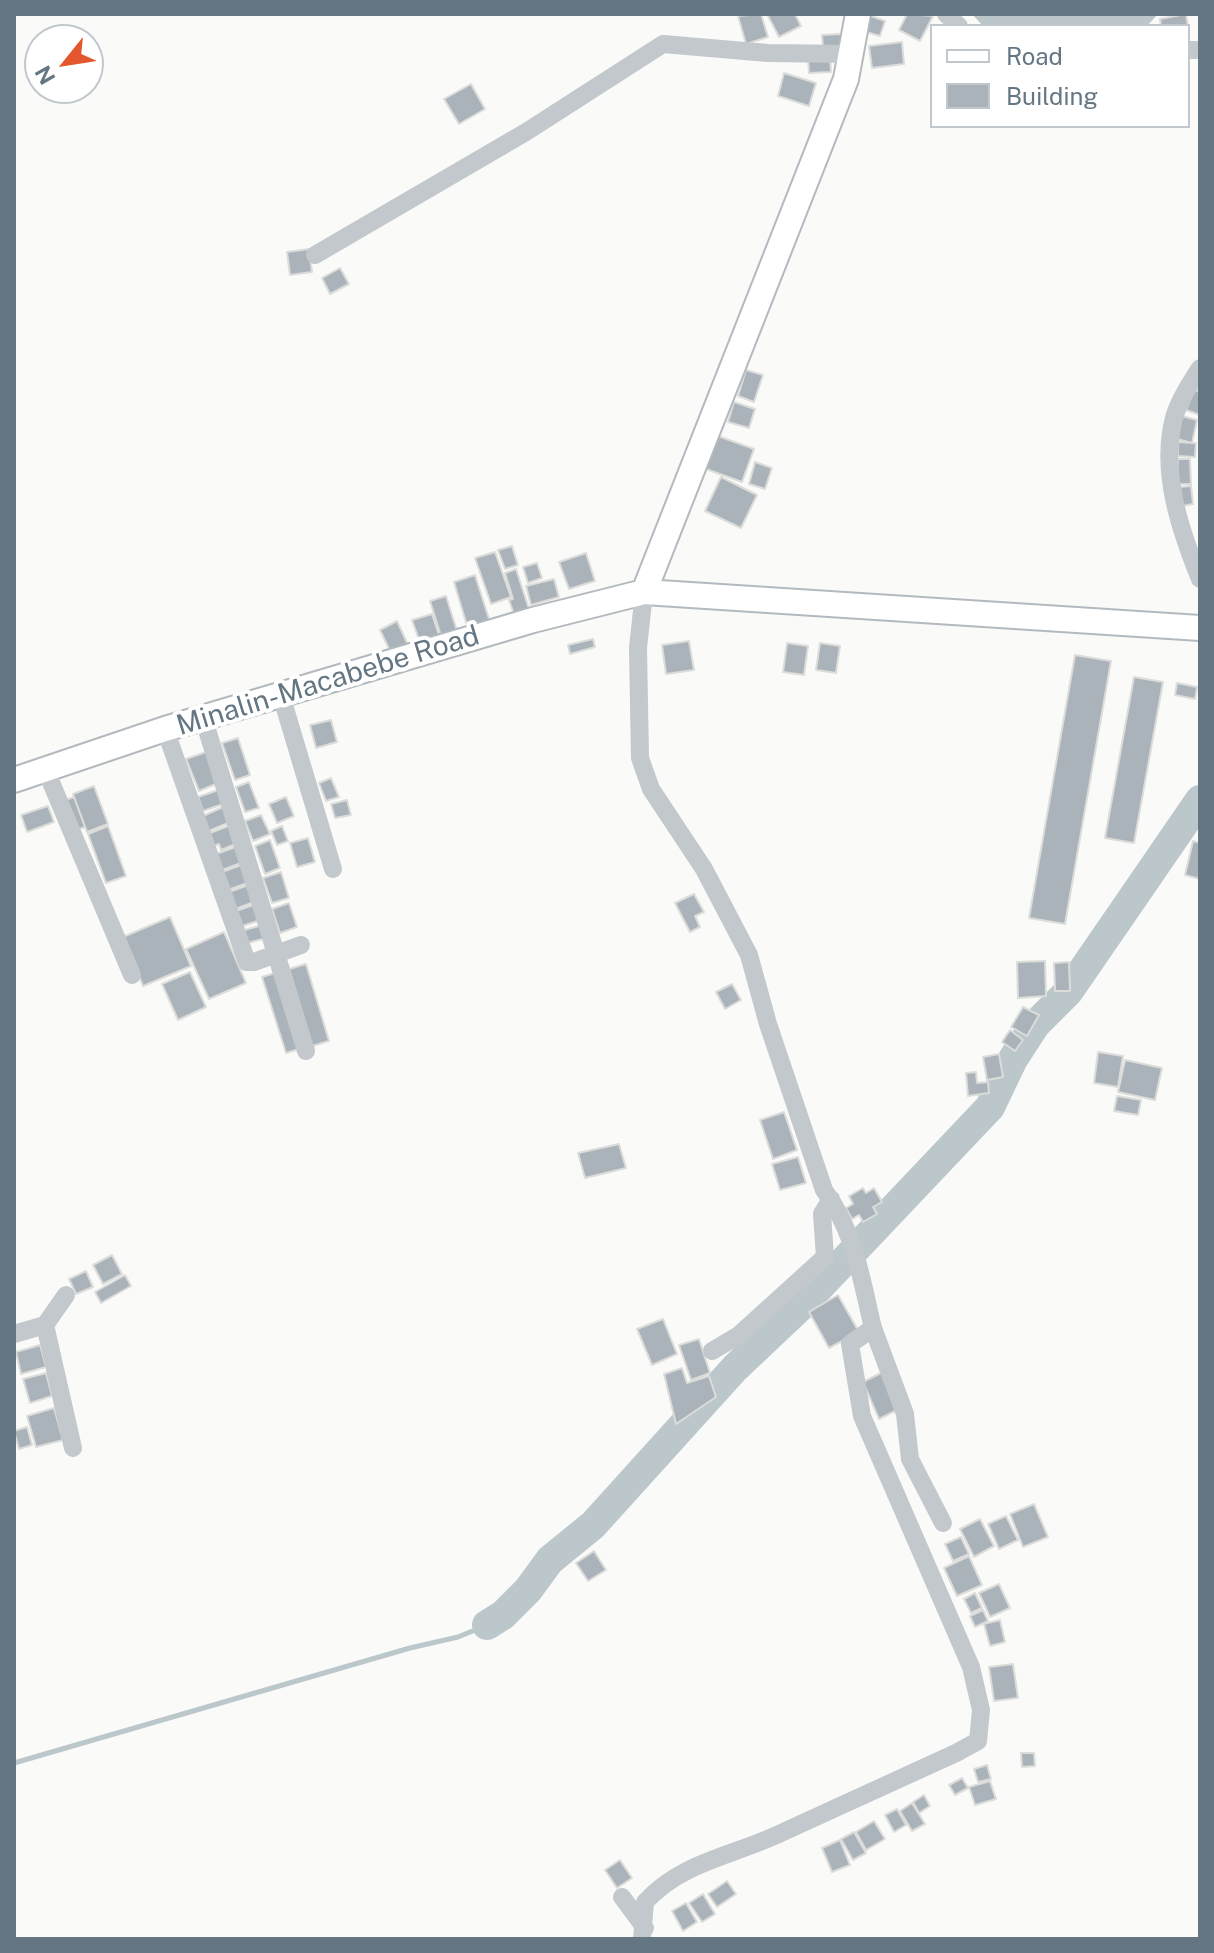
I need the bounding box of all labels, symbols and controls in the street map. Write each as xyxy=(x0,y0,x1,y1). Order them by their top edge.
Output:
north arrow xyxy=(24,24,104,104)
legend xyxy=(930,24,1190,128)
text: Road xyxy=(1006,42,1063,70)
text: N xyxy=(29,61,61,89)
text: Building xyxy=(1006,82,1098,110)
street label: Minalin-Macabebe Road xyxy=(173,619,483,743)

